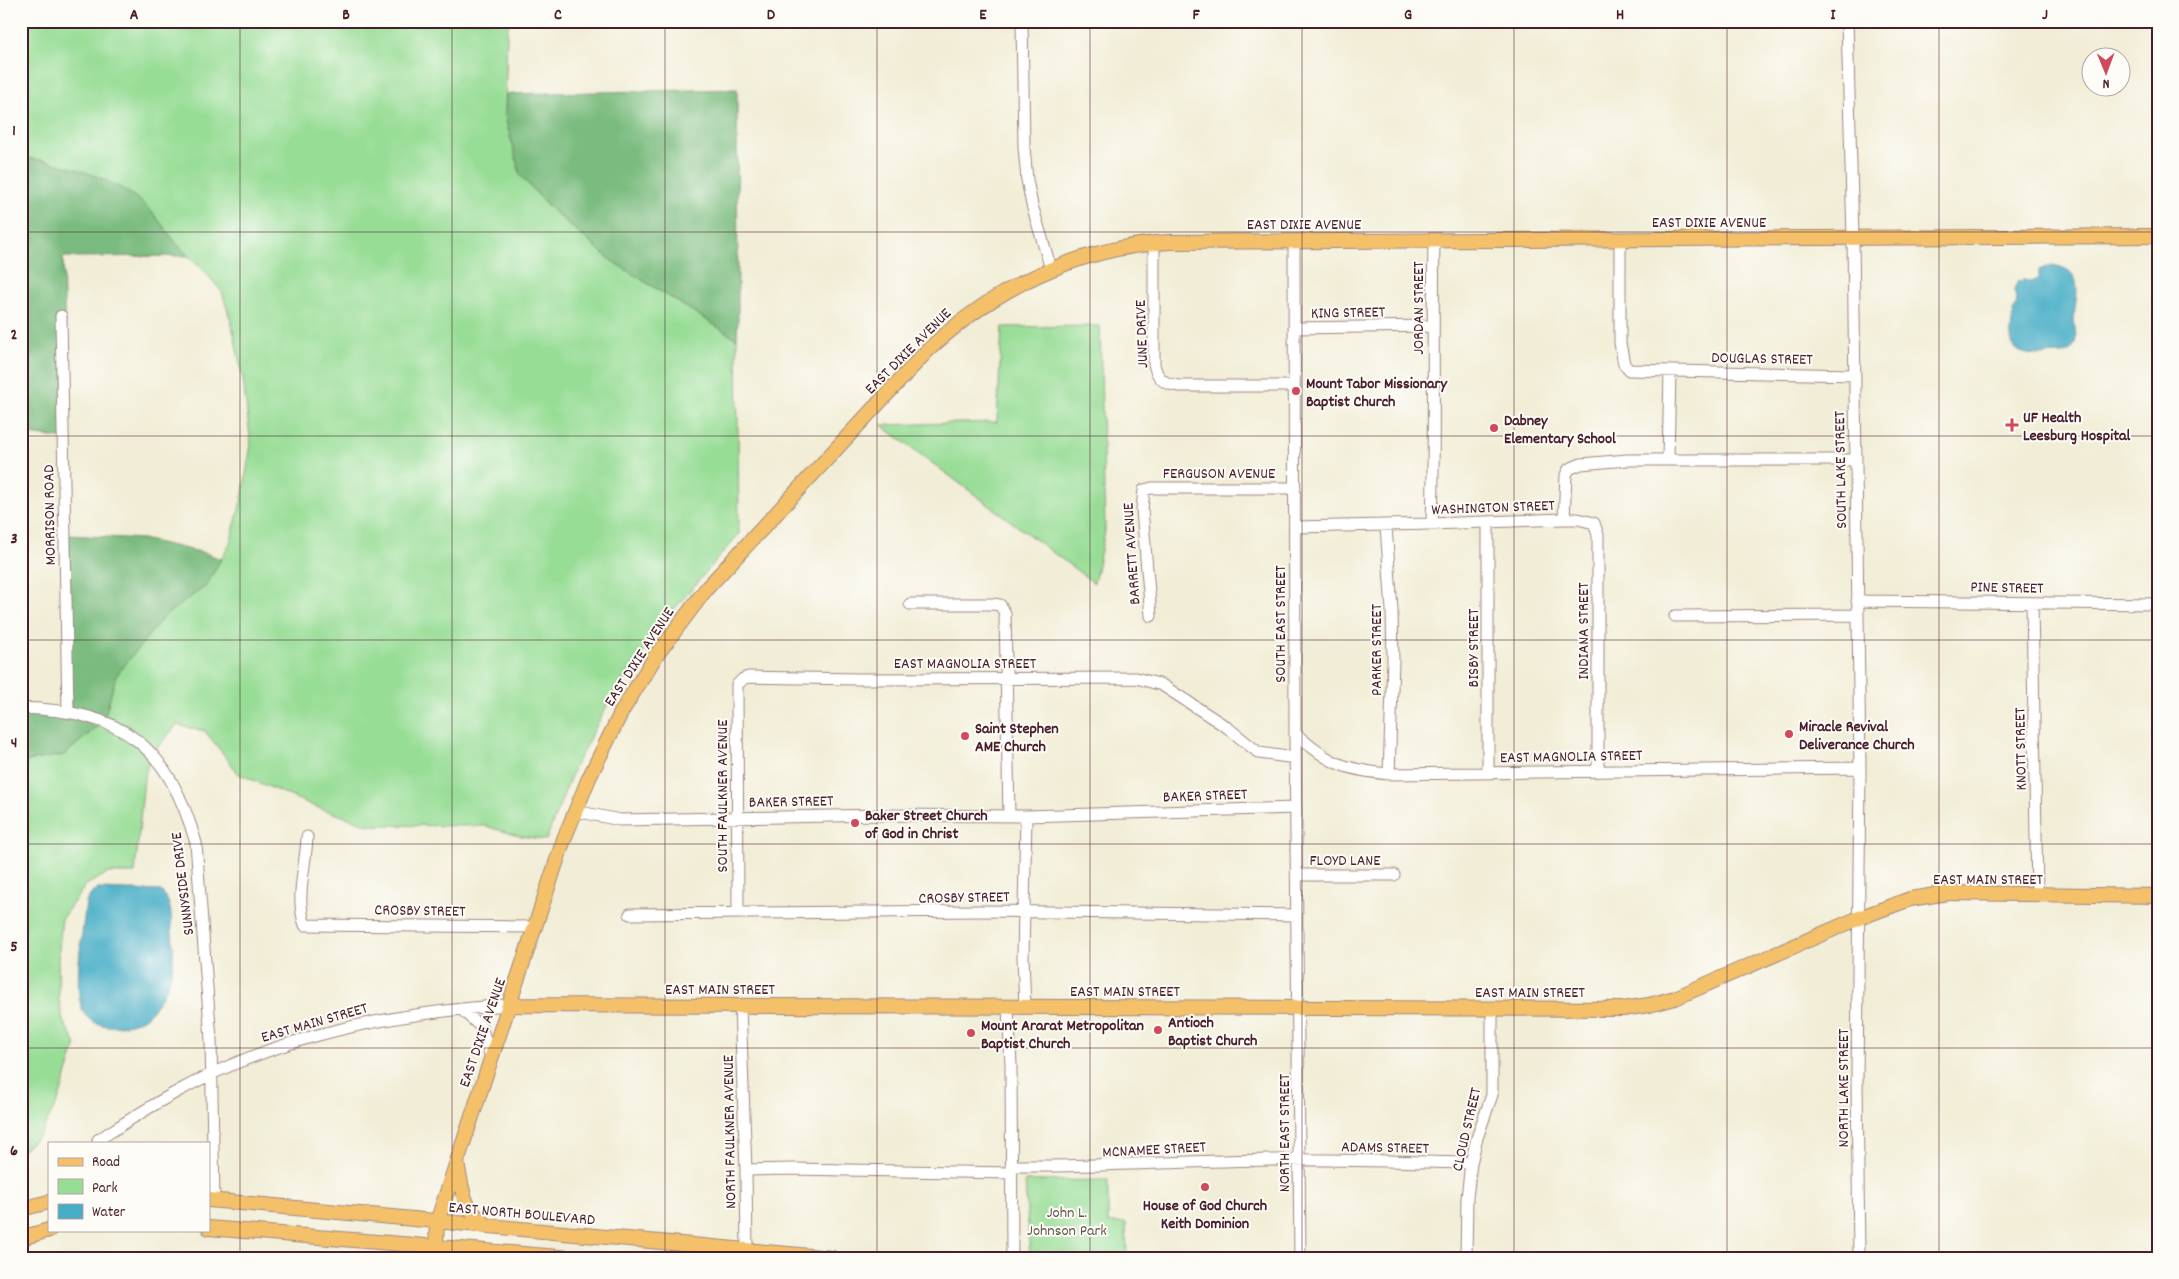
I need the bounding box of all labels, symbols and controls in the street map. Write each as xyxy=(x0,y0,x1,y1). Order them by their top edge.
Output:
text: A xyxy=(130,4,139,27)
text: B xyxy=(342,4,350,27)
text: C xyxy=(554,4,562,27)
text: D xyxy=(767,4,776,27)
text: E xyxy=(979,4,987,27)
text: F xyxy=(1192,4,1200,27)
text: G xyxy=(1404,4,1412,27)
text: H xyxy=(1616,4,1624,27)
text: I xyxy=(1831,4,1837,27)
text: J xyxy=(2042,4,2048,27)
north arrow xyxy=(2082,48,2132,98)
text: N xyxy=(2102,73,2110,93)
text: 1 xyxy=(12,120,16,143)
street label: EAST DIXIE AVENUE xyxy=(1652,212,1767,235)
street label: EAST DIXIE AVENUE xyxy=(1247,214,1362,237)
street label: JORDAN STREET xyxy=(1408,261,1431,355)
street label: JUNE DRIVE xyxy=(1130,299,1155,368)
street label: KING STREET xyxy=(1311,301,1386,326)
street label: EAST DIXIE AVENUE xyxy=(860,303,958,400)
text: 2 xyxy=(11,324,18,347)
street label: DOUGLAS STREET xyxy=(1711,347,1813,372)
place label: Mount Tabor Missionary Baptist Church xyxy=(1306,373,1449,414)
marker: Mount Tabor Missionary Baptist Church xyxy=(1290,385,1302,397)
place label: UF Health Leesburg Hospital xyxy=(2023,407,2131,448)
place label: Dabney Elementary School xyxy=(1504,410,1616,451)
street label: SOUTH LAKE STREET xyxy=(1829,410,1854,529)
marker: UF Health Leesburg Hospital xyxy=(2005,418,2019,432)
marker: Dabney Elementary School xyxy=(1488,422,1500,434)
street label: FERGUSON AVENUE xyxy=(1163,463,1276,486)
street label: MORRISON ROAD xyxy=(38,464,63,566)
street label: WASHINGTON STREET xyxy=(1431,495,1556,522)
street label: BARRETT AVENUE xyxy=(1117,501,1148,606)
text: 3 xyxy=(10,528,18,551)
street label: SOUTH EAST STREET xyxy=(1270,565,1293,683)
street label: PINE STREET xyxy=(1970,576,2044,601)
street label: INDIANA STREET xyxy=(1573,582,1596,680)
street label: EAST DIXIE AVENUE xyxy=(599,602,681,712)
street label: PARKER STREET xyxy=(1366,603,1389,696)
street label: BISBY STREET xyxy=(1463,608,1486,687)
street label: EAST MAGNOLIA STREET xyxy=(894,653,1037,676)
street label: KNOTT STREET xyxy=(2009,707,2034,791)
place label: Miracle Revival Deliverance Church xyxy=(1799,716,1915,757)
place label: Saint Stephen AME Church xyxy=(975,718,1059,759)
street label: SOUTH FAULKNER AVENUE xyxy=(712,719,735,872)
marker: Miracle Revival Deliverance Church xyxy=(1783,728,1795,740)
marker: Saint Stephen AME Church xyxy=(959,730,971,742)
text: 4 xyxy=(11,732,17,755)
street label: EAST MAGNOLIA STREET xyxy=(1500,745,1643,770)
street label: BAKER STREET xyxy=(1162,784,1248,809)
street label: BAKER STREET xyxy=(749,790,834,815)
place label: Baker Street Church of God in Christ xyxy=(865,805,988,846)
marker: Baker Street Church of God in Christ xyxy=(849,817,861,829)
street label: SUNNYSIDE DRIVE xyxy=(166,830,201,937)
street label: FLOYD LANE xyxy=(1309,850,1381,873)
street label: EAST MAIN STREET xyxy=(1933,869,2044,892)
street label: CROSBY STREET xyxy=(918,886,1010,911)
street label: CROSBY STREET xyxy=(374,899,466,924)
text: 5 xyxy=(10,936,18,959)
street label: EAST DIXIE AVENUE xyxy=(454,974,513,1091)
street label: EAST MAIN STREET xyxy=(665,979,776,1002)
street label: EAST MAIN STREET xyxy=(1070,981,1181,1004)
street label: EAST MAIN STREET xyxy=(1475,982,1586,1005)
street label: EAST MAIN STREET xyxy=(259,997,371,1050)
place label: Antioch Baptist Church xyxy=(1168,1012,1257,1053)
place label: Mount Ararat Metropolitan Baptist Church xyxy=(981,1015,1144,1056)
marker: Antioch Baptist Church xyxy=(1152,1024,1164,1036)
marker: Mount Ararat Metropolitan Baptist Church xyxy=(965,1027,977,1039)
street label: NORTH LAKE STREET xyxy=(1833,1028,1856,1147)
street label: NORTH FAULKNER AVENUE xyxy=(718,1054,743,1209)
street label: NORTH EAST STREET xyxy=(1274,1073,1297,1192)
street label: CLOUD STREET xyxy=(1447,1085,1488,1174)
street label: MCNAMEE STREET xyxy=(1102,1136,1207,1165)
street label: ADAMS STREET xyxy=(1341,1136,1430,1161)
text: 6 xyxy=(10,1140,18,1163)
legend xyxy=(48,1142,210,1232)
text: Road xyxy=(92,1152,120,1174)
text: Park xyxy=(92,1178,118,1200)
marker: House of God Church Keith Dominion xyxy=(1199,1181,1211,1193)
place label: House of God Church Keith Dominion xyxy=(1143,1195,1267,1236)
street label: EAST NORTH BOULEVARD xyxy=(448,1197,596,1232)
text: Water xyxy=(92,1202,126,1224)
park label: John L. Johnson Park xyxy=(1027,1202,1107,1243)

